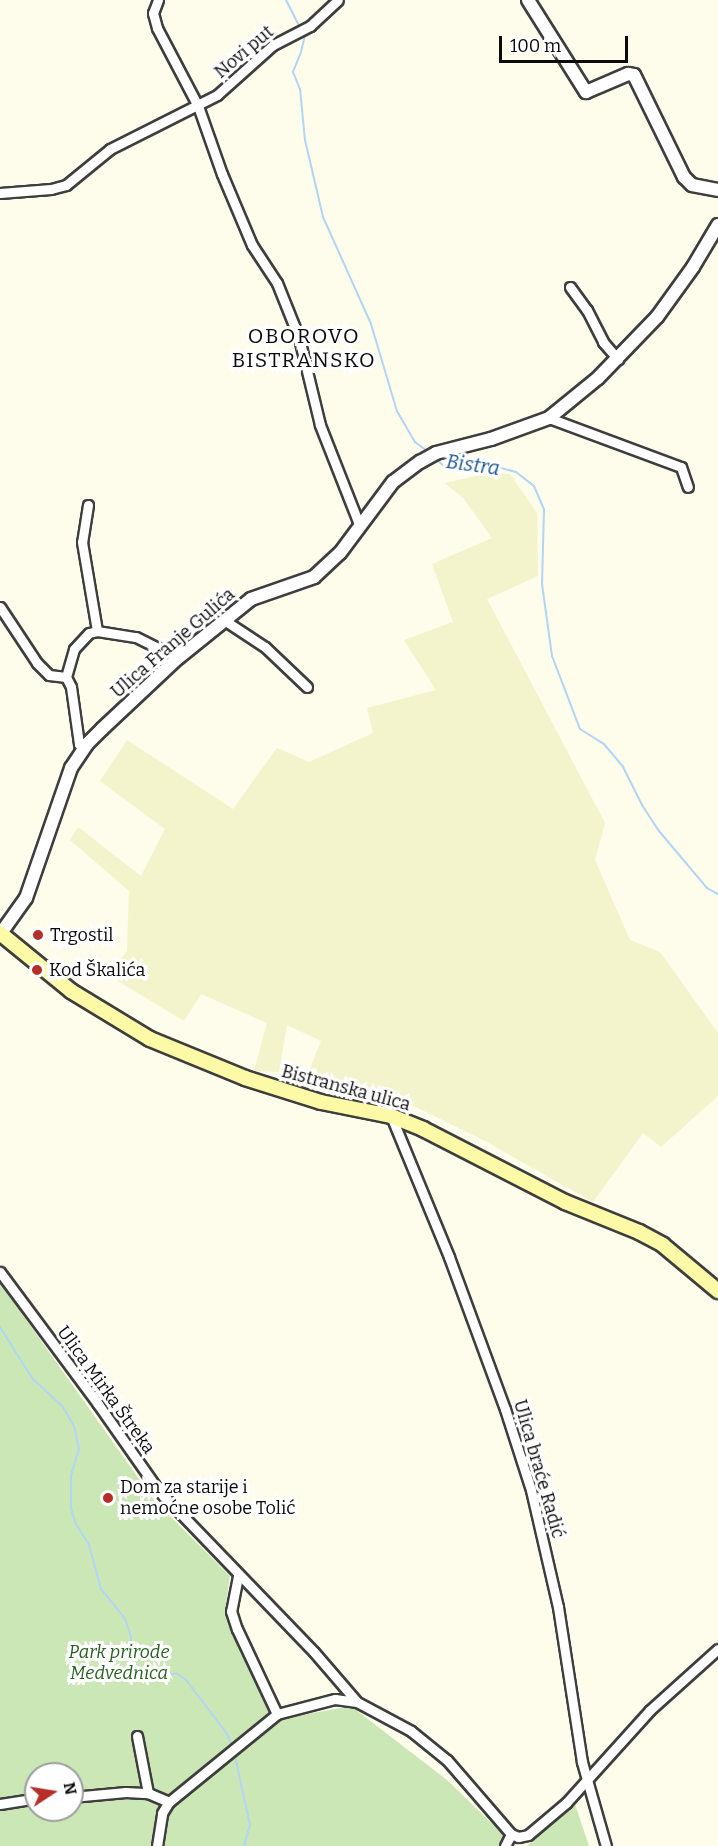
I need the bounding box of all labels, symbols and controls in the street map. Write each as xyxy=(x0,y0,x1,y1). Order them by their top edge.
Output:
street label: Novi put xyxy=(210,21,278,83)
scale bar xyxy=(502,24,631,62)
text: 100 m xyxy=(510,35,561,57)
district label: OBOROVO BISTRANSKO xyxy=(232,323,376,373)
water label: Bistra xyxy=(445,449,501,481)
street label: Ulica Franje Gulića xyxy=(107,583,239,703)
place label: Trgostil xyxy=(50,924,114,946)
marker: Trgostil xyxy=(31,928,45,942)
place label: Kod Škalića xyxy=(49,959,145,981)
marker: Kod Škalića xyxy=(30,963,44,977)
street label: Bistranska ulica xyxy=(279,1060,413,1116)
street label: Ulica Mirka Štreka xyxy=(52,1322,160,1458)
street label: Ulica braće Radić xyxy=(509,1397,569,1541)
place label: Dom za starije i nemoćne osobe Tolić xyxy=(120,1477,296,1520)
marker: Dom za starije i nemoćne osobe Tolić xyxy=(101,1491,115,1505)
park label: Park prirode Medvednica xyxy=(69,1642,169,1684)
north arrow xyxy=(24,1762,84,1822)
text: N xyxy=(60,1781,81,1797)

